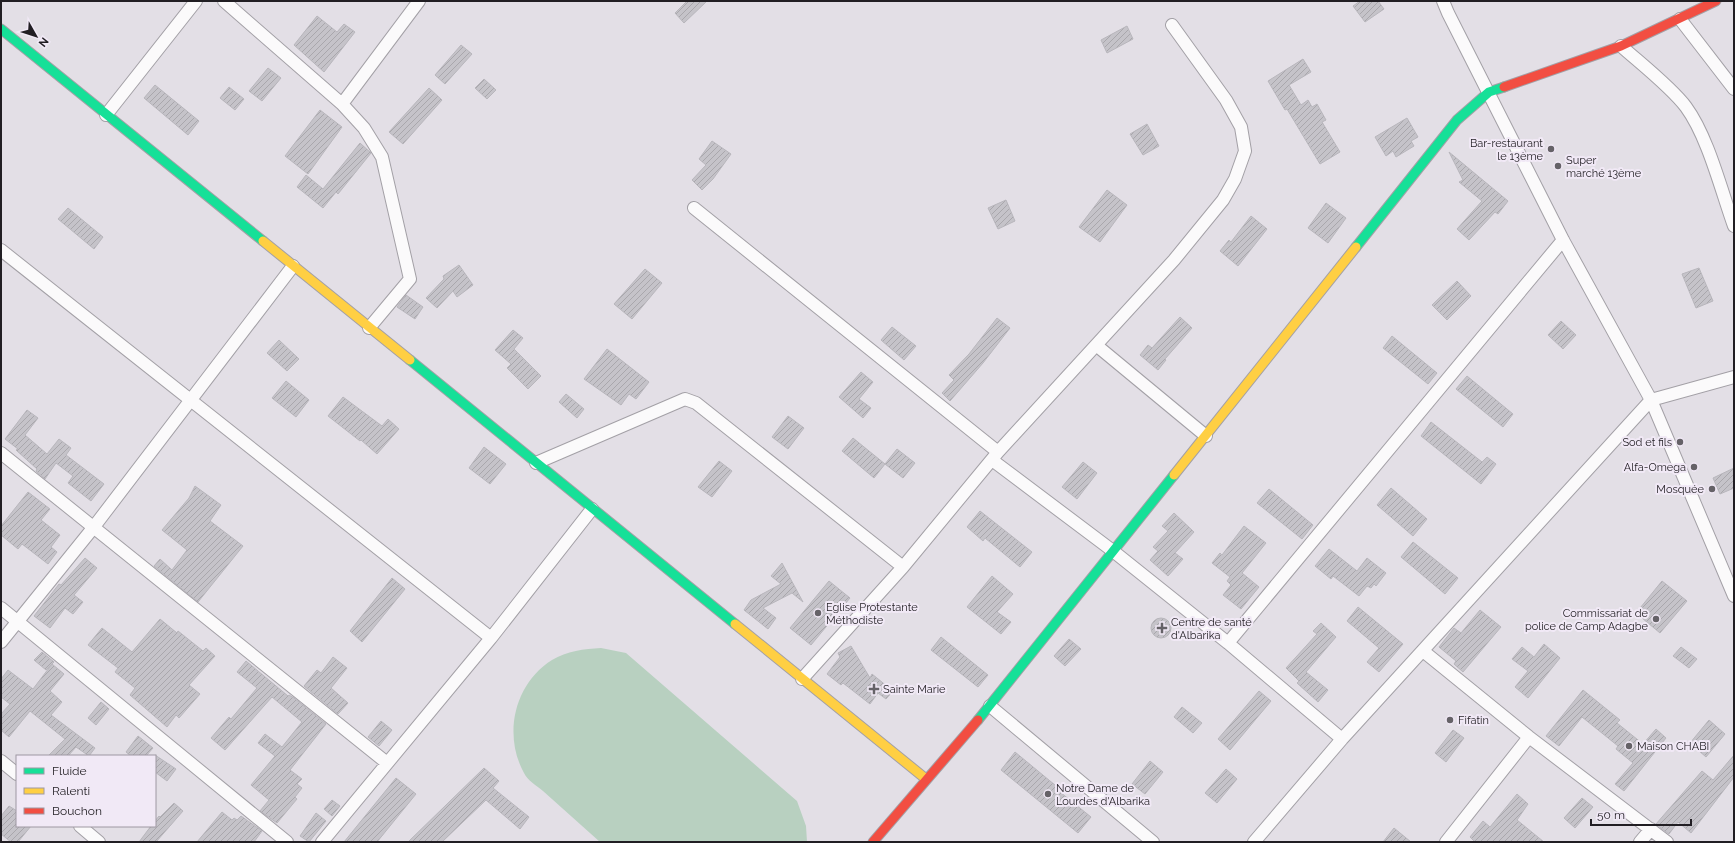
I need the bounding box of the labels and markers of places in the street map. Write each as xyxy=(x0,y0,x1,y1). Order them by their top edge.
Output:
place label: Bar-restaurant le 13ème xyxy=(1470,137,1544,163)
marker: Bar-restaurant le 13ème xyxy=(1546,144,1556,154)
place label: Super marché 13ème xyxy=(1566,154,1642,180)
marker: Super marché 13ème xyxy=(1553,161,1563,171)
place label: Sod et fils xyxy=(1622,436,1672,449)
marker: Sod et fils xyxy=(1675,437,1685,447)
place label: Alfa-Omega xyxy=(1624,461,1686,474)
marker: Alfa-Omega xyxy=(1689,462,1699,472)
place label: Mosquée xyxy=(1656,483,1705,496)
marker: Mosquée xyxy=(1707,484,1717,494)
place label: Eglise Protestante Méthodiste xyxy=(826,601,918,627)
place label: Commissariat de police de Camp Adagbe xyxy=(1525,607,1649,633)
marker: Eglise Protestante Méthodiste xyxy=(813,608,823,618)
marker: Commissariat de police de Camp Adagbe xyxy=(1651,614,1661,624)
place label: Centre de santé d'Albarika xyxy=(1171,616,1252,642)
marker: Centre de santé d'Albarika xyxy=(1156,622,1168,634)
marker: Sainte Marie xyxy=(868,683,880,695)
place label: Sainte Marie xyxy=(883,683,946,696)
place label: Fifatin xyxy=(1458,714,1489,727)
marker: Fifatin xyxy=(1445,715,1455,725)
place label: Maison CHABI xyxy=(1637,740,1709,753)
marker: Maison CHABI xyxy=(1624,741,1634,751)
place label: Notre Dame de Lourdes d'Albarika xyxy=(1056,782,1150,808)
marker: Notre Dame de Lourdes d'Albarika xyxy=(1043,789,1053,799)

